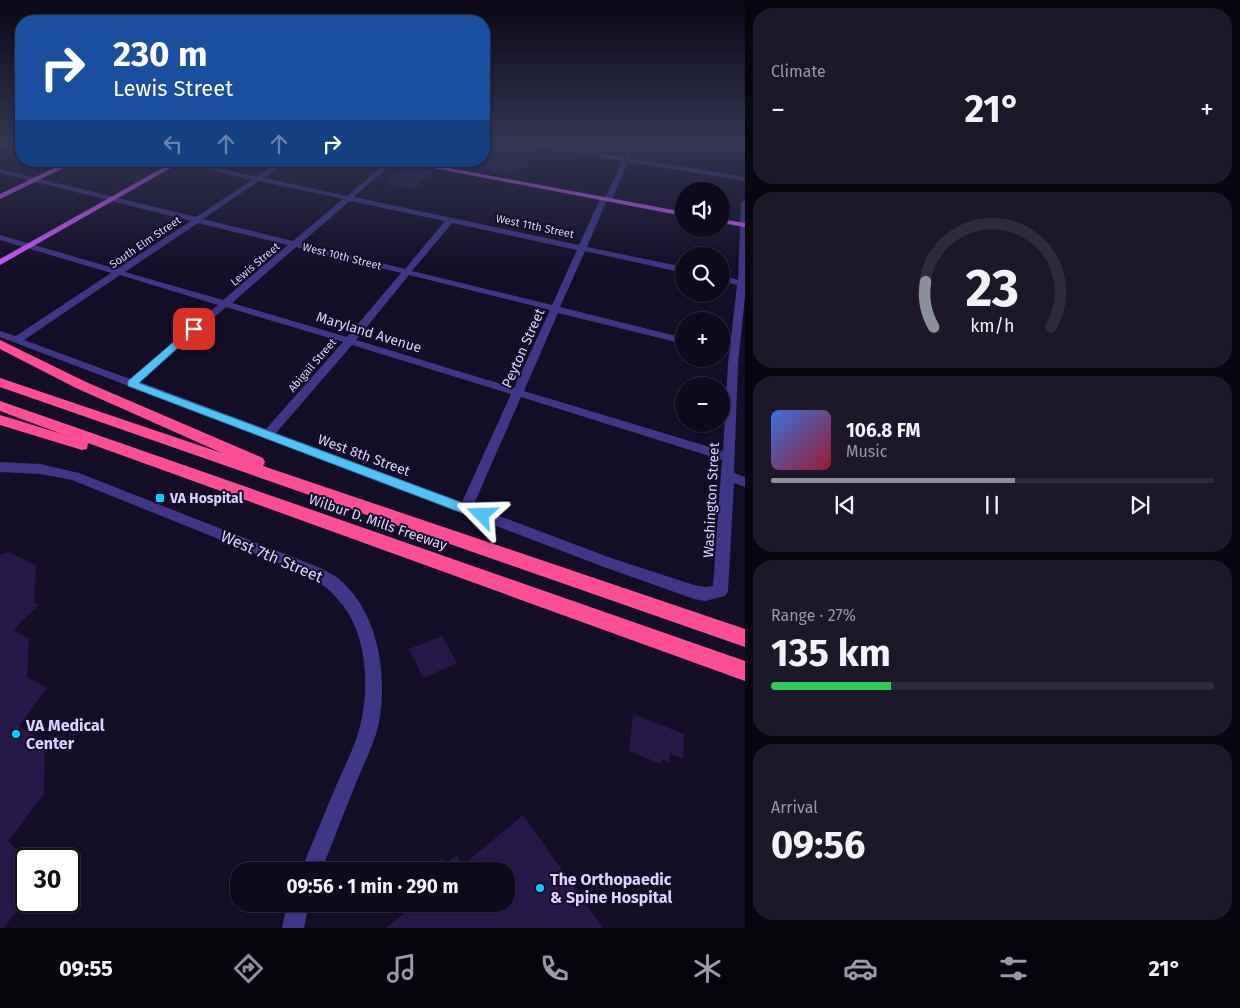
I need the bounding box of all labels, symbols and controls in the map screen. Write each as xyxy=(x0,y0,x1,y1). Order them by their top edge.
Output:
text: 230 m xyxy=(113,33,207,75)
icon: right xyxy=(30,35,95,100)
text: Climate xyxy=(771,62,826,81)
text: Lewis Street xyxy=(113,75,233,102)
text: 21° xyxy=(964,86,1021,132)
text: − xyxy=(771,93,785,126)
text: + xyxy=(1200,93,1214,126)
icon: left xyxy=(159,130,187,158)
icon: ahead xyxy=(212,130,240,158)
icon: ahead xyxy=(265,130,293,158)
icon: right xyxy=(318,130,346,158)
map controls xyxy=(675,182,730,432)
button: sound xyxy=(675,182,730,237)
street label: West 11th Street xyxy=(495,212,575,241)
street label: South Elm Street xyxy=(107,214,183,271)
street label: Lewis Street xyxy=(228,240,283,289)
street label: West 10th Street xyxy=(301,240,383,273)
button: search xyxy=(675,247,730,302)
text: 23 xyxy=(966,257,1019,320)
street label: Peyton Street xyxy=(498,305,549,391)
pin xyxy=(173,308,215,350)
street label: Maryland Avenue xyxy=(314,308,424,357)
button: + xyxy=(675,312,730,367)
icon: arrive xyxy=(180,315,208,343)
text: km/h xyxy=(970,315,1015,337)
street label: Abigail Street xyxy=(286,336,339,395)
button: − xyxy=(675,377,730,432)
text: 106.8 FM xyxy=(846,419,920,442)
street label: West 8th Street xyxy=(315,431,413,480)
street label: Washington Street xyxy=(700,441,723,558)
text: Music xyxy=(846,442,887,461)
position arrow xyxy=(455,488,507,540)
place label: VA Hospital xyxy=(169,490,244,507)
street label: Wilbur D. Mills Freeway xyxy=(306,491,449,554)
icon: previous xyxy=(831,491,859,519)
icon: pause xyxy=(978,491,1006,519)
icon: next xyxy=(1126,491,1154,519)
marker: VA Hospital xyxy=(154,492,166,504)
street label: West 7th Street xyxy=(218,526,326,587)
text: Range · 27% xyxy=(771,606,856,625)
text: 135 km xyxy=(771,630,891,676)
place label: VA Medical Center xyxy=(25,716,105,753)
marker: VA Medical Center xyxy=(10,728,22,740)
text: Arrival xyxy=(771,798,818,817)
text: 09:56 xyxy=(771,822,865,868)
speed limit sign: 30 xyxy=(15,848,80,913)
place label: The Orthopaedic & Spine Hospital xyxy=(550,870,672,907)
text: 09:56 · 1 min · 290 m xyxy=(287,875,458,898)
marker: The Orthopaedic & Spine Hospital xyxy=(534,882,546,894)
icon: directions xyxy=(231,951,266,986)
icon: music xyxy=(384,951,419,986)
icon: phone xyxy=(537,951,572,986)
icon: climate xyxy=(690,951,725,986)
icon: car xyxy=(843,951,878,986)
icon: filters xyxy=(996,951,1031,986)
text: 09:55 xyxy=(59,955,113,982)
text: 21° xyxy=(1148,955,1181,982)

